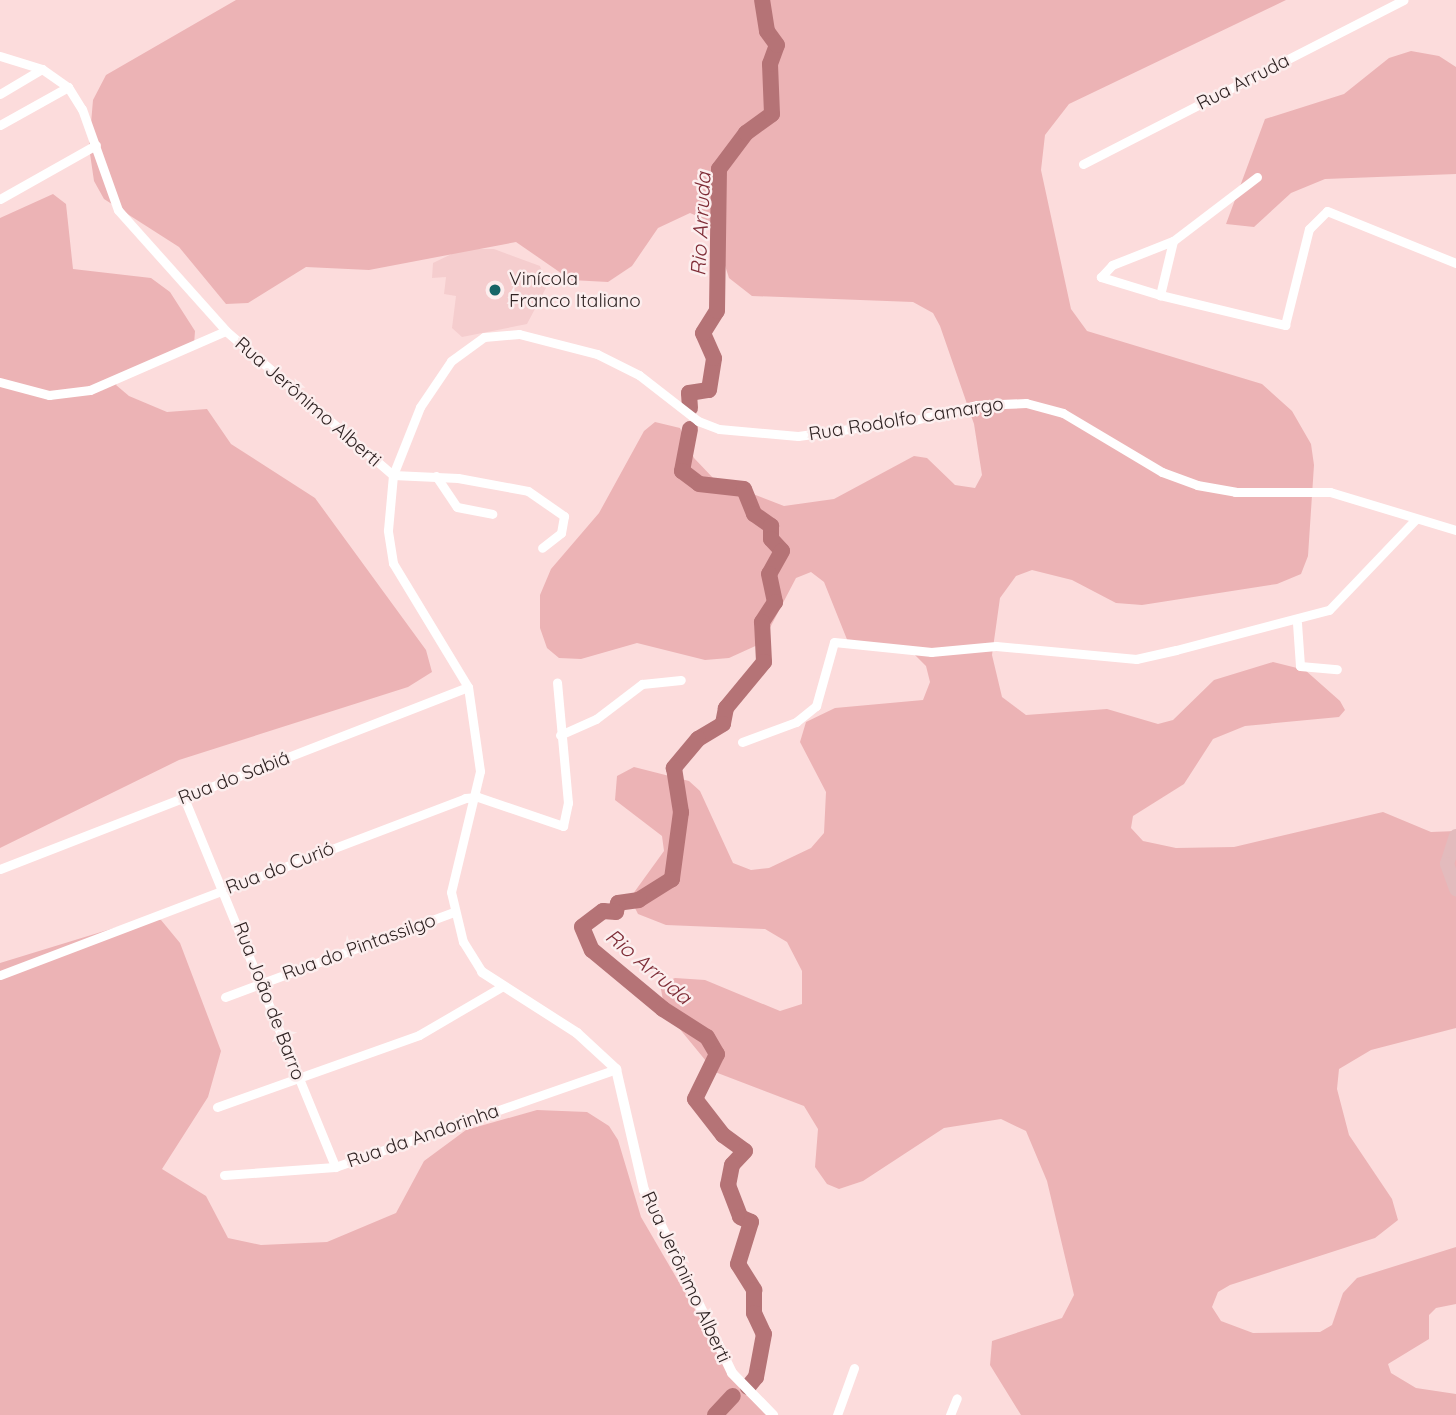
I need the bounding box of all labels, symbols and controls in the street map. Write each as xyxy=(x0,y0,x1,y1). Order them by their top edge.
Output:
street label: Rua Arruda xyxy=(1193,49,1293,115)
water label: Rio Arruda xyxy=(685,171,715,277)
place label: Vinícola Franco Italiano xyxy=(509,268,641,312)
marker: Vinícola Franco Italiano xyxy=(487,282,503,298)
street label: Rua Jerônimo Alberti xyxy=(230,332,386,472)
street label: Rua Rodolfo Camargo xyxy=(807,392,1005,446)
street label: Rua do Sabiá xyxy=(175,746,293,810)
street label: Rua do Curió xyxy=(223,837,337,899)
street label: Rua do Pintassilgo xyxy=(279,909,439,985)
street label: Rua João de Barro xyxy=(228,919,310,1083)
water label: Rio Arruda xyxy=(601,923,697,1009)
street label: Rua da Andorinha xyxy=(344,1099,502,1173)
street label: Rua Jerônimo Alberti xyxy=(636,1188,736,1366)

